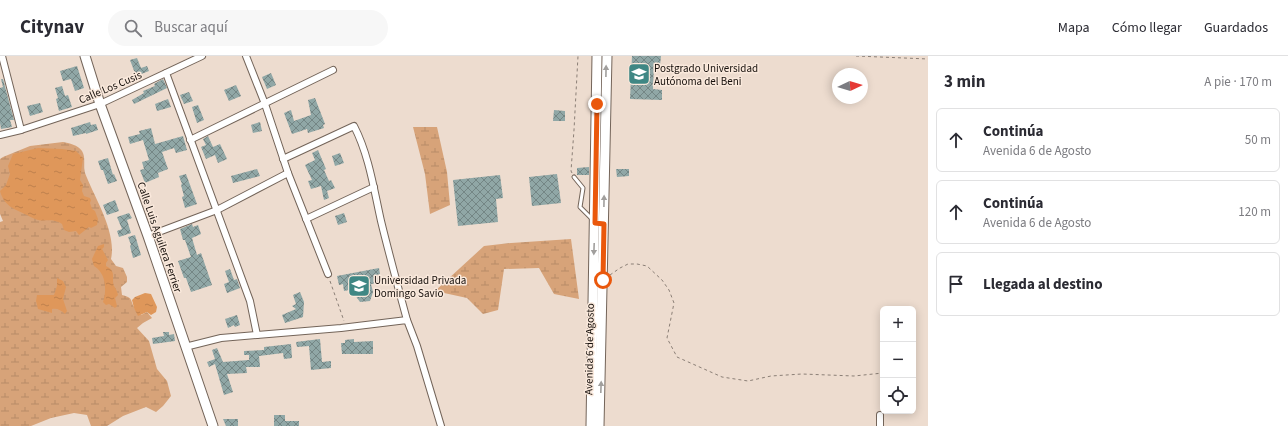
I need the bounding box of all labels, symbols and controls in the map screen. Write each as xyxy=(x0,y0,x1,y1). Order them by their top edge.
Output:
search box xyxy=(108,10,388,46)
text: Citynav xyxy=(20,14,84,41)
icon: search xyxy=(122,17,144,39)
text: Buscar aquí xyxy=(154,17,228,38)
text: Mapa xyxy=(1058,18,1090,38)
text: Cómo llegar xyxy=(1112,18,1182,38)
text: Guardados xyxy=(1204,18,1268,38)
school or university icon: Postgrado Universidad Autónoma del Beni xyxy=(626,61,652,87)
place label: Postgrado Universidad Autónoma del Beni xyxy=(654,61,758,89)
one-way arrow xyxy=(603,65,610,77)
street label: Calle Los Cusis xyxy=(76,67,144,107)
north arrow xyxy=(832,68,868,104)
text: 3 min xyxy=(944,70,985,94)
text: A pie · 170 m xyxy=(1204,73,1272,91)
route end xyxy=(588,95,606,113)
text: Continúa xyxy=(983,121,1044,142)
icon: ahead xyxy=(945,129,967,151)
text: 50 m xyxy=(1245,131,1271,149)
text: Avenida 6 de Agosto xyxy=(983,142,1091,160)
street label: Calle Luis Aguilera Ferrier xyxy=(134,180,186,295)
text: Continúa xyxy=(983,193,1044,214)
one-way arrow xyxy=(601,194,607,207)
icon: ahead xyxy=(945,201,967,223)
text: 120 m xyxy=(1238,203,1271,221)
text: Avenida 6 de Agosto xyxy=(983,214,1091,232)
one-way arrow xyxy=(591,243,597,256)
route start xyxy=(594,271,612,289)
school or university icon: Universidad Privada Domingo Savio xyxy=(346,273,372,299)
place label: Universidad Privada Domingo Savio xyxy=(374,273,466,301)
icon: arrive xyxy=(945,273,967,295)
text: Llegada al destino xyxy=(983,274,1103,295)
street label: Avenida 6 de Agosto xyxy=(581,303,598,395)
map controls xyxy=(880,306,916,414)
button: + xyxy=(880,306,916,342)
button: − xyxy=(880,342,916,378)
button: locate xyxy=(880,378,916,414)
one-way arrow xyxy=(597,381,604,393)

